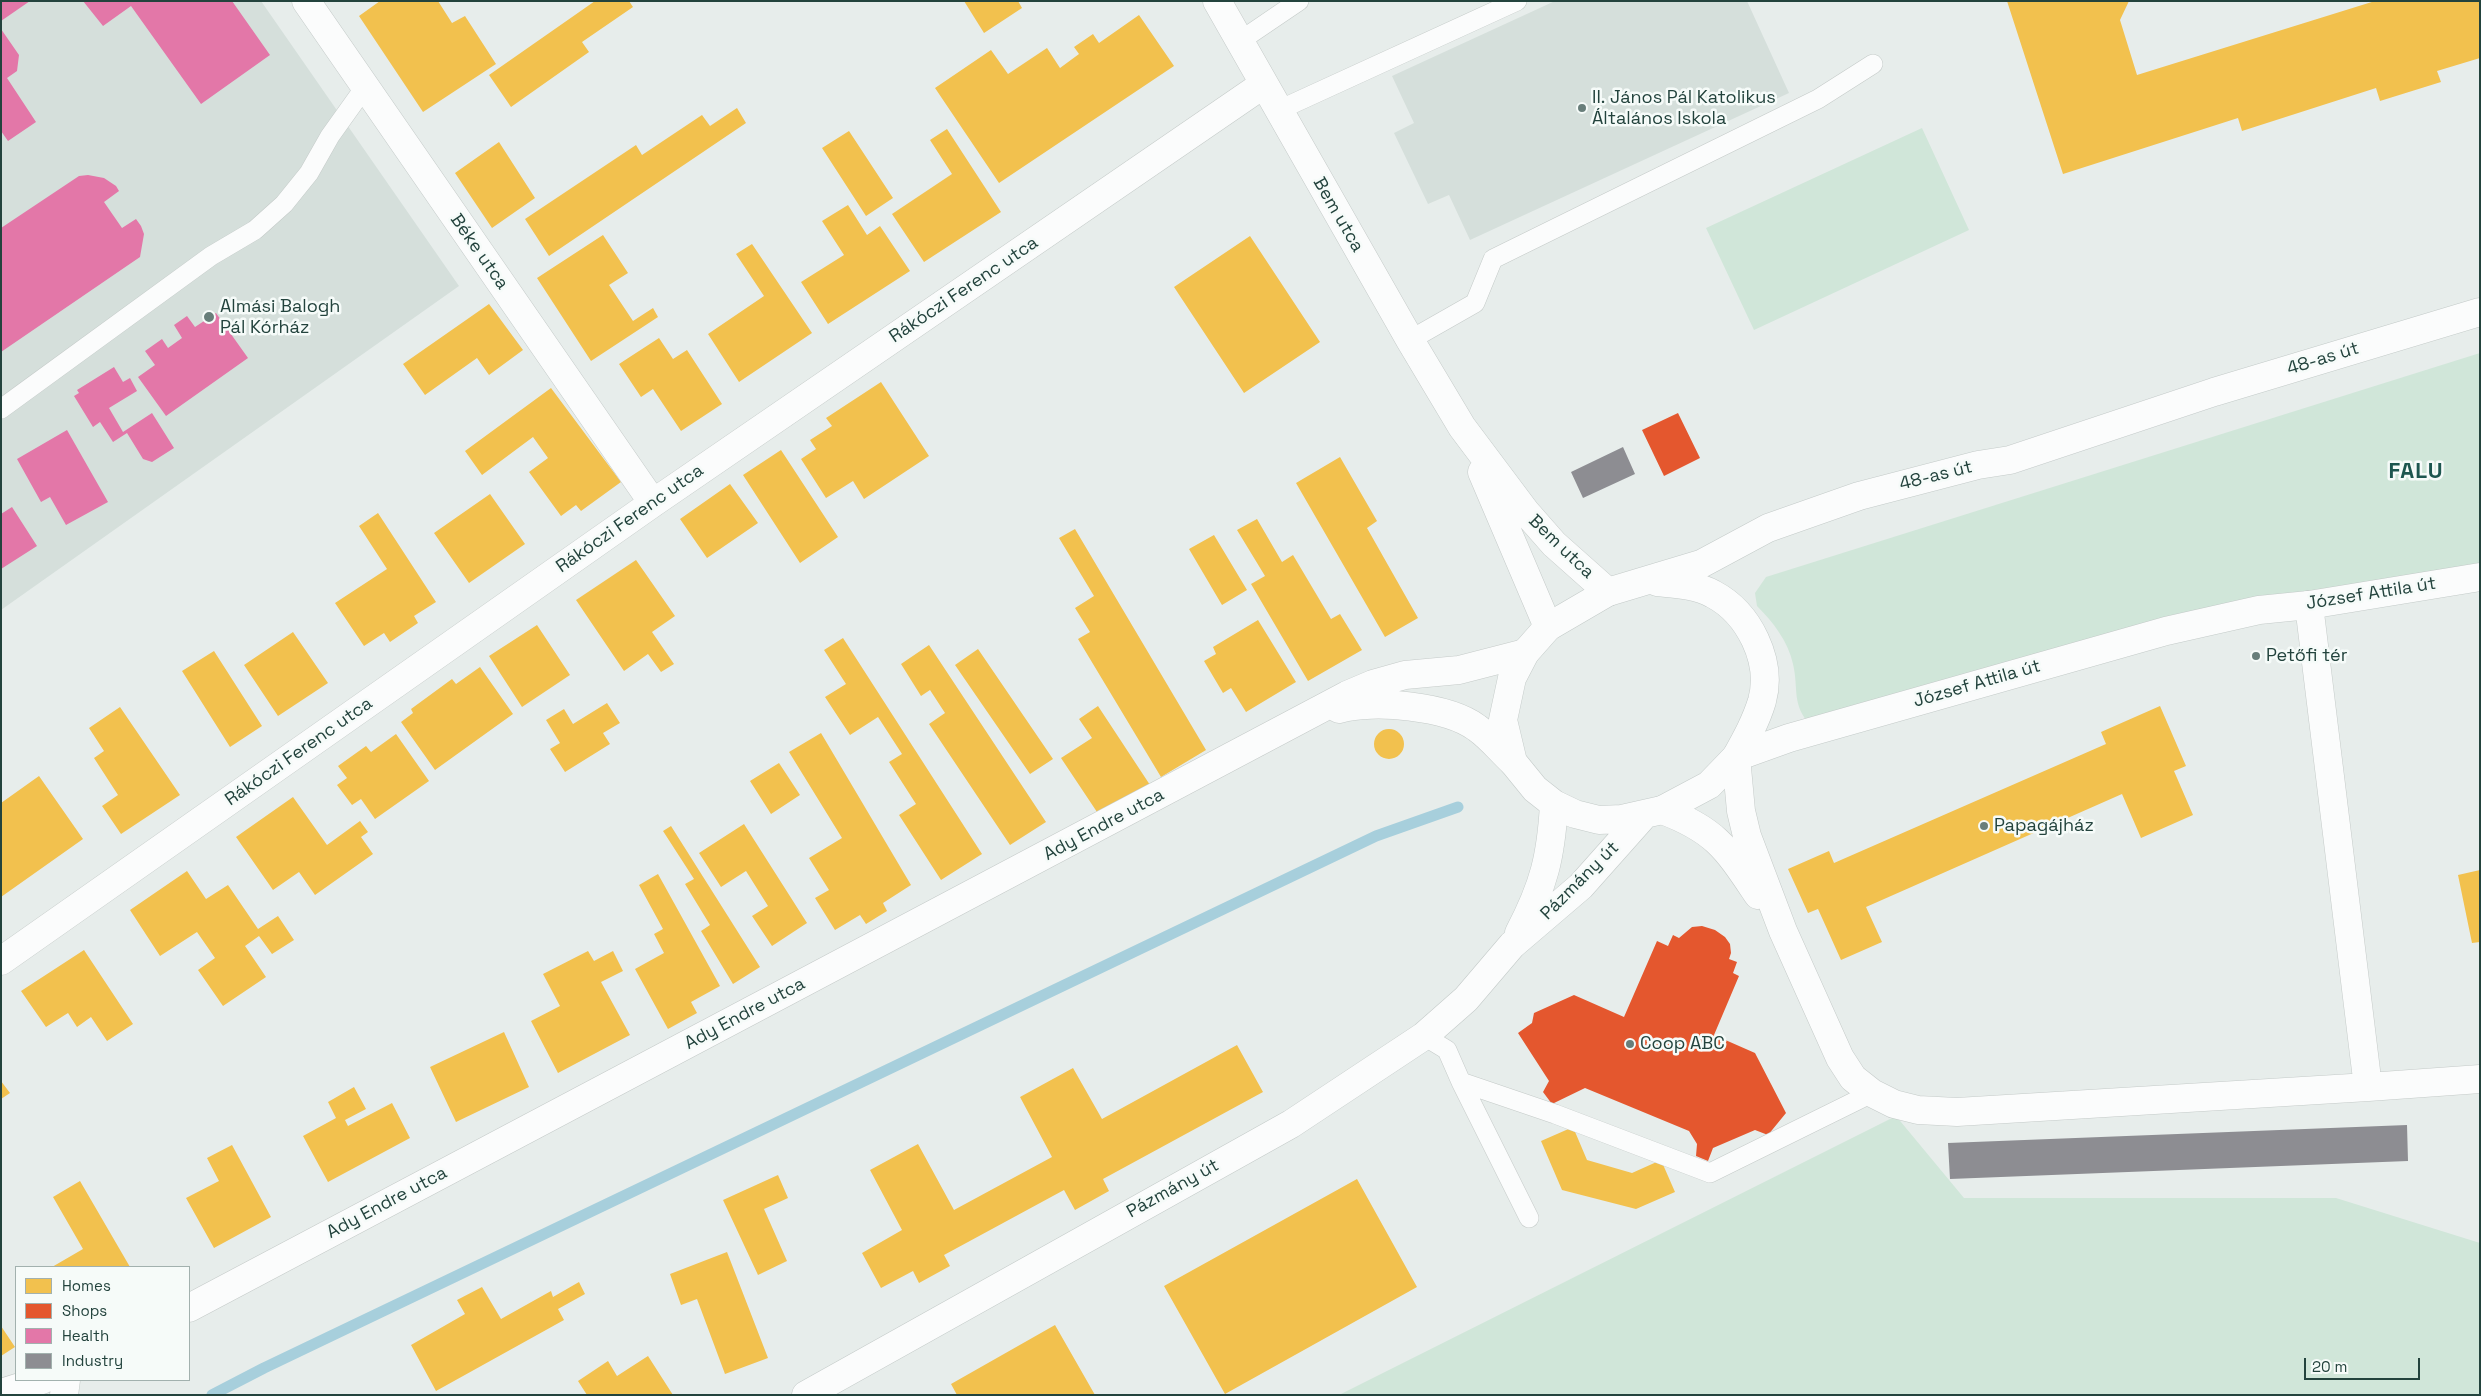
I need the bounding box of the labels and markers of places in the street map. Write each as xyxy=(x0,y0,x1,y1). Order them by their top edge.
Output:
place label: II. János Pál Katolikus Általános Iskola xyxy=(1592,87,1776,130)
marker: II. János Pál Katolikus Általános Iskola xyxy=(1576,102,1588,114)
place label: Almási Balogh Pál Kórház xyxy=(220,296,340,338)
marker: Almási Balogh Pál Kórház xyxy=(202,310,216,324)
place label: Petőfi tér xyxy=(2266,645,2348,667)
marker: Petőfi tér xyxy=(2250,650,2262,662)
place label: Papagájház xyxy=(1994,815,2094,837)
marker: Papagájház xyxy=(1978,820,1990,832)
place label: Coop ABC xyxy=(1640,1033,1725,1055)
marker: Coop ABC xyxy=(1624,1038,1636,1050)

